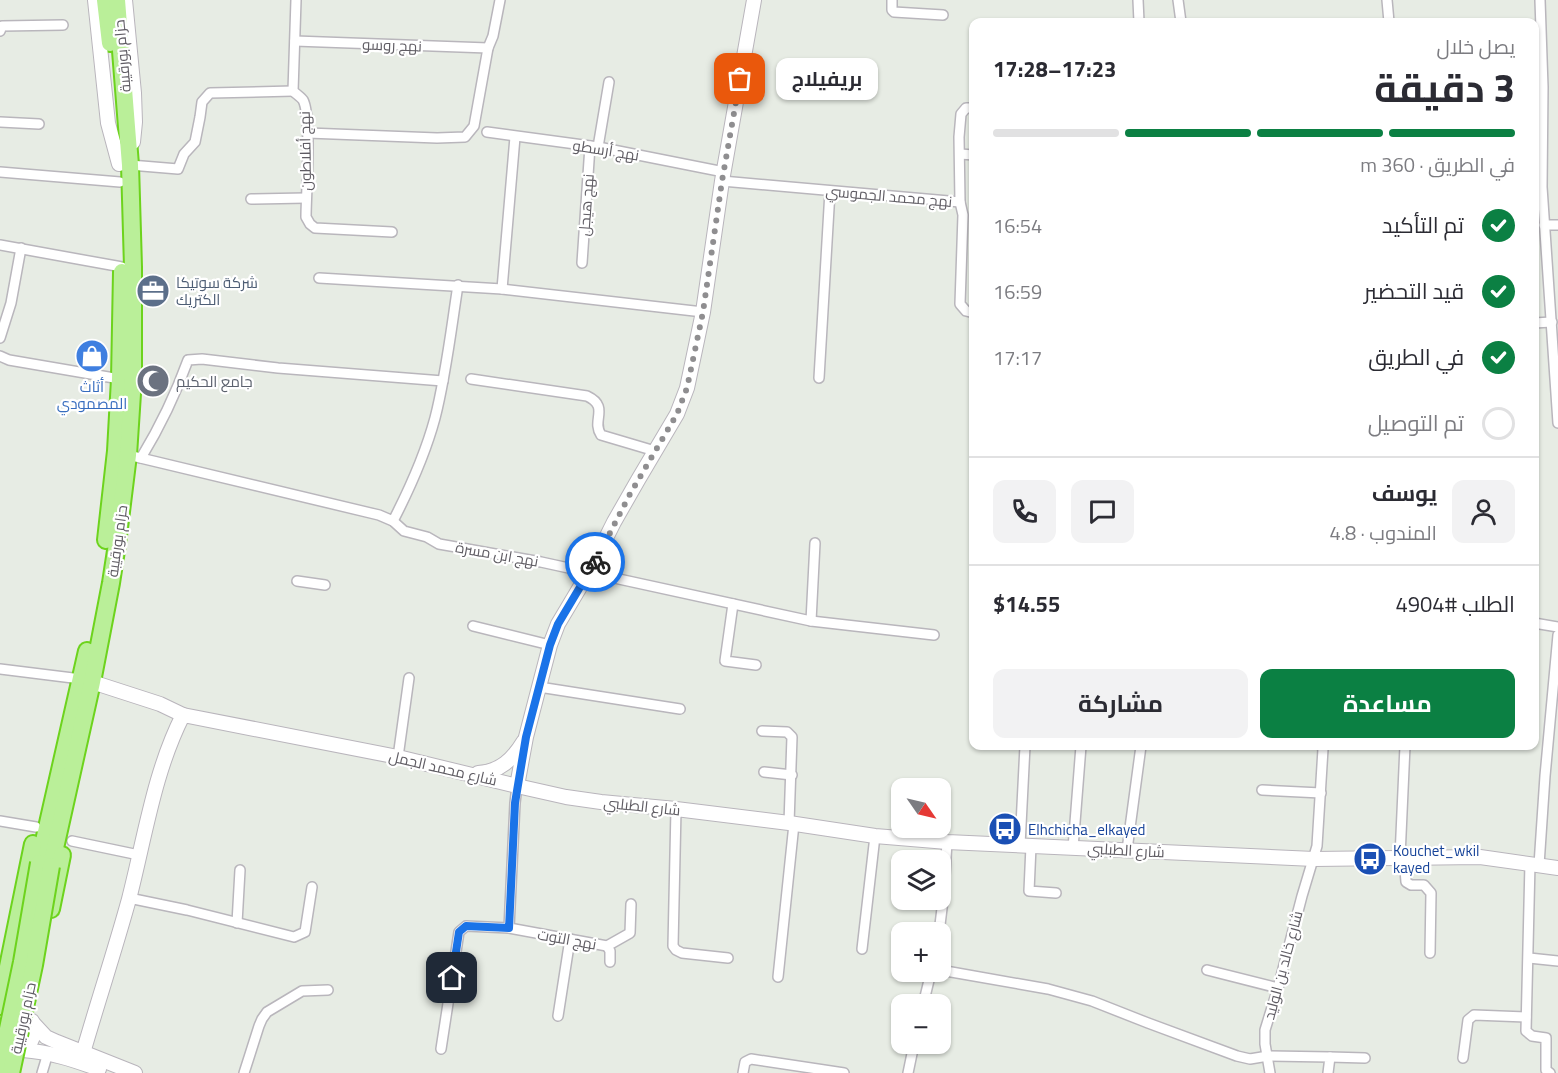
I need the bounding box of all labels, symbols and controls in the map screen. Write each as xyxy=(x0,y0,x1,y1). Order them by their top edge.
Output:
street label: حزام بورقيبة xyxy=(107,19,137,93)
text: يصل خلال xyxy=(1436,31,1515,62)
street label: نهج روسو xyxy=(362,32,422,58)
text: 17:23–17:28 xyxy=(993,52,1116,86)
pin xyxy=(714,53,765,104)
callout: بريفيلاج xyxy=(776,58,878,100)
text: 3 دقيقة xyxy=(1374,58,1515,117)
icon: bag xyxy=(723,62,756,95)
text: بريفيلاج xyxy=(792,63,862,94)
street label: نهج أفلاطون xyxy=(293,111,317,191)
street label: نهج أرسطو xyxy=(571,133,641,167)
text: في الطريق · 360 m xyxy=(1360,149,1515,180)
street label: نهج هيجل xyxy=(572,173,600,237)
street label: نهج محمد الجموسي xyxy=(825,179,953,214)
text: تم التأكيد xyxy=(1382,208,1464,242)
icon: check xyxy=(1482,209,1515,242)
text: 16:54 xyxy=(993,210,1042,241)
place label: شركة سوتيكا الكتريك xyxy=(176,271,258,311)
office icon: شركة سوتيكا الكتريك xyxy=(135,273,171,309)
text: قيد التحضير xyxy=(1364,274,1464,308)
icon: check xyxy=(1482,275,1515,308)
text: 16:59 xyxy=(993,276,1042,307)
shop icon: أثاث المصمودي xyxy=(74,338,110,374)
text: في الطريق xyxy=(1368,340,1464,374)
icon: check xyxy=(1482,341,1515,374)
text: 17:17 xyxy=(993,342,1042,373)
mosque icon: جامع الحكيم xyxy=(135,363,171,399)
place label: جامع الحكيم xyxy=(176,370,253,393)
place label: أثاث المصمودي xyxy=(57,375,127,416)
text: تم التوصيل xyxy=(1368,406,1464,440)
text: يوسف xyxy=(1372,476,1437,510)
button: phone xyxy=(993,480,1056,543)
button: chat xyxy=(1071,480,1134,543)
button: person xyxy=(1452,480,1515,543)
street label: حزام بورقيبة xyxy=(101,503,133,579)
text: المندوب · 4.8 xyxy=(1329,517,1437,548)
courier xyxy=(565,532,625,592)
street label: نهج ابن مسرة xyxy=(454,535,540,573)
icon: bike xyxy=(579,546,612,579)
text: $14.55 xyxy=(993,587,1060,621)
text: الطلب #4904 xyxy=(1395,587,1515,621)
button: مشاركة xyxy=(993,669,1248,738)
button: مساعدة xyxy=(1260,669,1515,738)
street label: شارع محمد الجمل xyxy=(387,744,499,792)
north arrow xyxy=(891,778,951,838)
map controls xyxy=(891,778,951,1054)
street label: شارع الطبلبي xyxy=(602,791,682,822)
bus stop icon: Elhchicha_elkayed xyxy=(987,811,1023,847)
place label: Elhchicha_elkayed xyxy=(1028,818,1146,841)
street label: شارع الطبلبي xyxy=(1087,836,1165,865)
place label: Kouchet_wkil kayed xyxy=(1393,839,1479,879)
bus stop icon: Kouchet_wkil kayed xyxy=(1352,841,1388,877)
button: layers xyxy=(891,850,951,910)
street label: شارع خالد بن الوليد xyxy=(1257,908,1309,1022)
street label: نهج التوت xyxy=(536,922,598,956)
button: + xyxy=(891,922,951,982)
pin xyxy=(426,952,477,1003)
icon: home xyxy=(435,961,468,994)
street label: حزام بورقيبة xyxy=(4,980,42,1056)
button: − xyxy=(891,994,951,1054)

